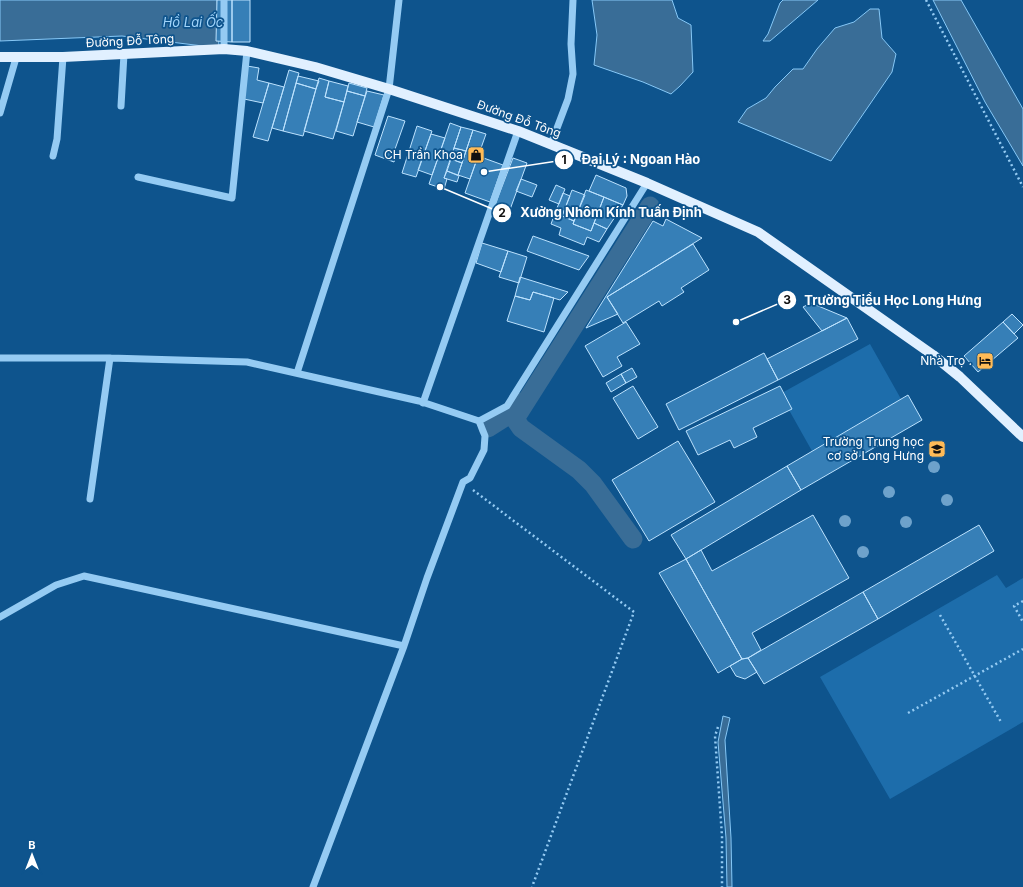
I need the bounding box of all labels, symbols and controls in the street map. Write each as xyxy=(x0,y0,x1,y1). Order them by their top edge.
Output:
water label: Hồ Lai Ốc xyxy=(163,12,224,30)
street label: Đường Đỗ Tông xyxy=(85,31,174,50)
street label: Đường Đỗ Tông xyxy=(475,96,563,141)
shop icon: CH Trần Khoa xyxy=(466,145,486,165)
place label: CH Trần Khoa xyxy=(384,147,463,162)
callout: Đại Lý : Ngoan Hào xyxy=(554,147,708,172)
text: Đại Lý : Ngoan Hào xyxy=(582,151,700,167)
text: 1 xyxy=(561,152,567,167)
callout: Xưởng Nhôm Kính Tuấn Định xyxy=(492,200,710,225)
text: Xưởng Nhôm Kính Tuấn Định xyxy=(520,204,702,220)
text: 2 xyxy=(498,205,506,220)
callout: Trường Tiểu Học Long Hưng xyxy=(777,288,990,313)
text: 3 xyxy=(783,292,791,307)
text: Trường Tiểu Học Long Hưng xyxy=(804,292,982,308)
hotel icon: Nhà Trọ . xyxy=(975,351,995,371)
place label: Nhà Trọ . xyxy=(920,353,972,368)
place label: Trường Trung học cơ sở Long Hưng xyxy=(823,434,924,463)
school or university icon: Trường Trung học cơ sở Long Hưng xyxy=(927,439,947,459)
north arrow xyxy=(12,835,52,875)
text: B xyxy=(28,838,36,852)

